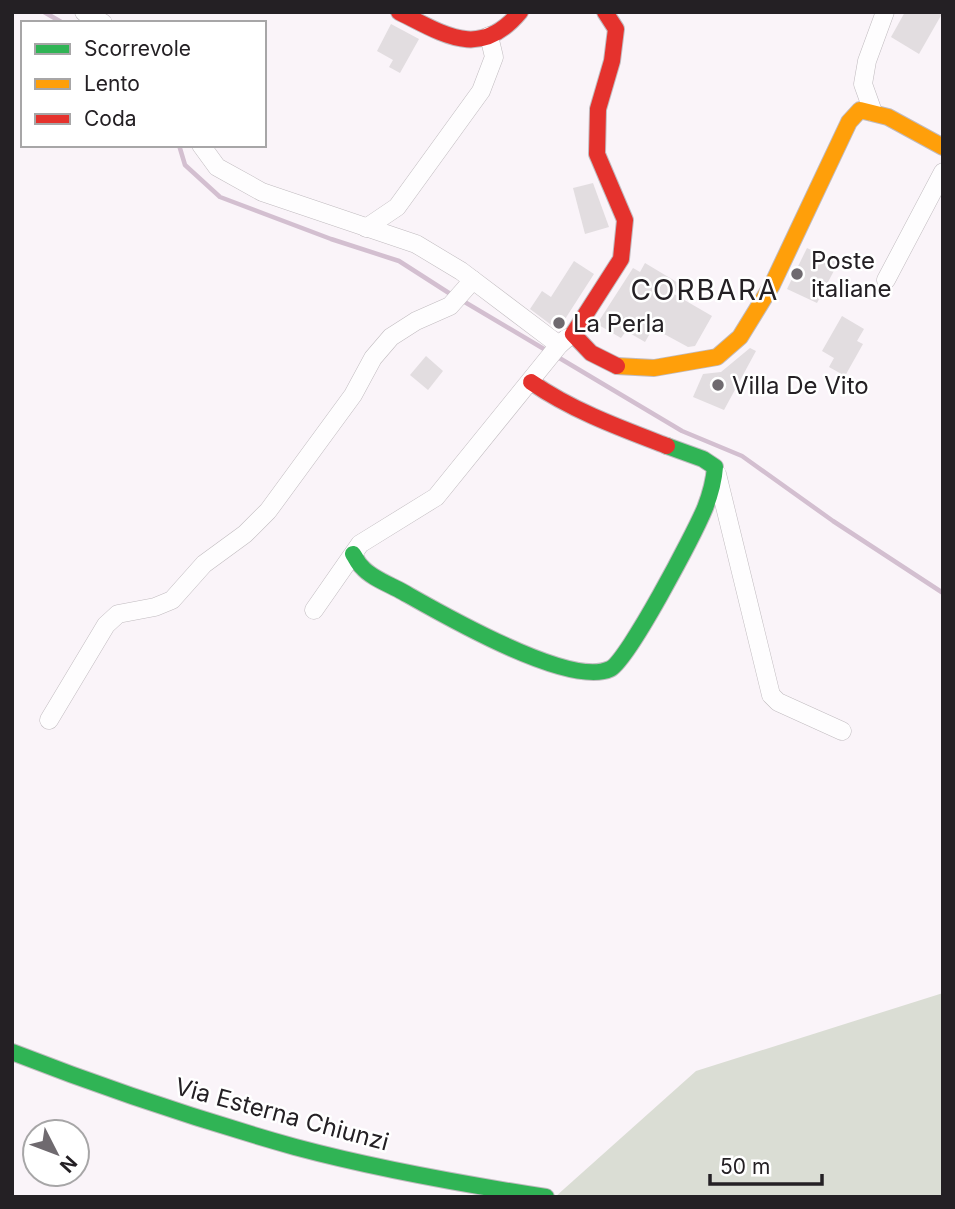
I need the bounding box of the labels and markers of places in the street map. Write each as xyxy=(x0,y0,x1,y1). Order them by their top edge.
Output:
place label: Poste italiane xyxy=(811,246,892,303)
marker: Poste italiane xyxy=(789,266,805,282)
place label: La Perla xyxy=(573,309,665,338)
marker: La Perla xyxy=(551,315,567,331)
place label: Villa De Vito xyxy=(732,371,869,400)
marker: Villa De Vito xyxy=(710,377,726,393)

